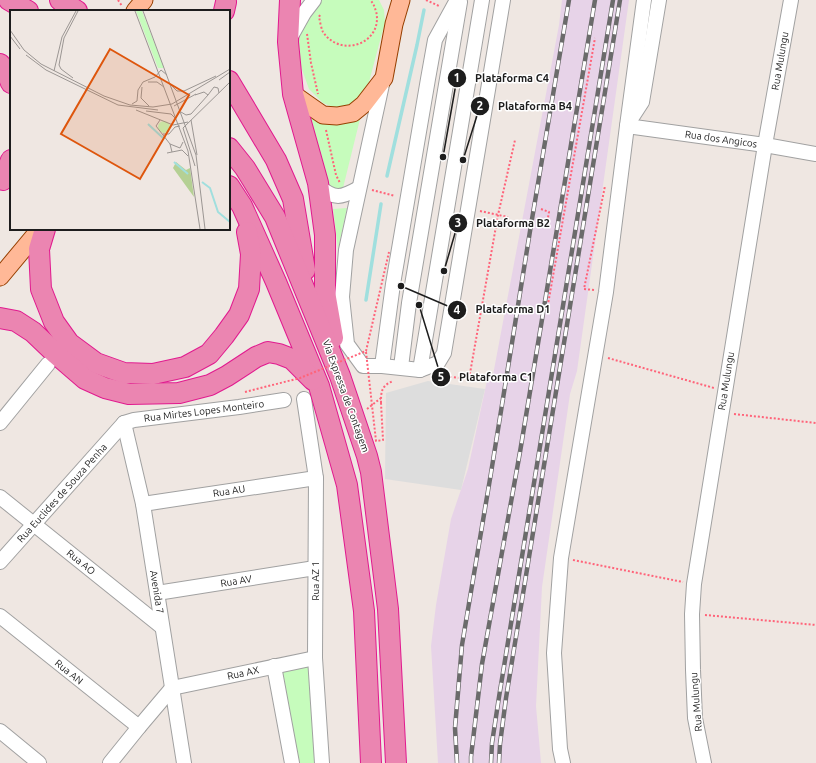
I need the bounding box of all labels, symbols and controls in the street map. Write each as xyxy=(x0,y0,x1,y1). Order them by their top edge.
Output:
inset map xyxy=(10,10,230,230)
street label: Rua Mulungu xyxy=(769,31,791,91)
callout: Plataforma C4 xyxy=(447,66,556,89)
text: 1 xyxy=(454,71,460,84)
text: Plataforma C4 xyxy=(475,72,549,84)
callout: Plataforma B4 xyxy=(470,95,580,118)
text: 2 xyxy=(477,99,484,112)
text: Plataforma B4 xyxy=(498,100,572,112)
street label: Rua dos Angicos xyxy=(684,128,758,150)
callout: Plataforma B2 xyxy=(448,212,559,235)
text: 3 xyxy=(455,216,461,229)
text: Plataforma B2 xyxy=(476,217,550,229)
callout: Plataforma D1 xyxy=(447,298,558,321)
text: 4 xyxy=(454,303,461,316)
text: Plataforma D1 xyxy=(476,303,550,315)
street label: Via Expressa de Contagem xyxy=(321,338,371,454)
street label: Rua Mulungu xyxy=(716,351,736,411)
callout: Plataforma C1 xyxy=(431,366,541,389)
text: 5 xyxy=(438,370,445,383)
text: Plataforma C1 xyxy=(459,371,533,383)
street label: Rua Mirtes Lopes Monteiro xyxy=(143,398,265,424)
street label: Rua Euclides de Souza Penha xyxy=(15,442,109,544)
street label: Rua AU xyxy=(212,483,246,499)
street label: Rua AO xyxy=(65,547,98,577)
street label: Rua AZ 1 xyxy=(310,561,321,601)
street label: Avenida 7 xyxy=(148,570,166,614)
street label: Rua AV xyxy=(219,573,253,589)
street label: Rua AN xyxy=(53,657,85,687)
street label: Rua AX xyxy=(226,664,260,682)
street label: Rua Mulungu xyxy=(688,672,704,732)

